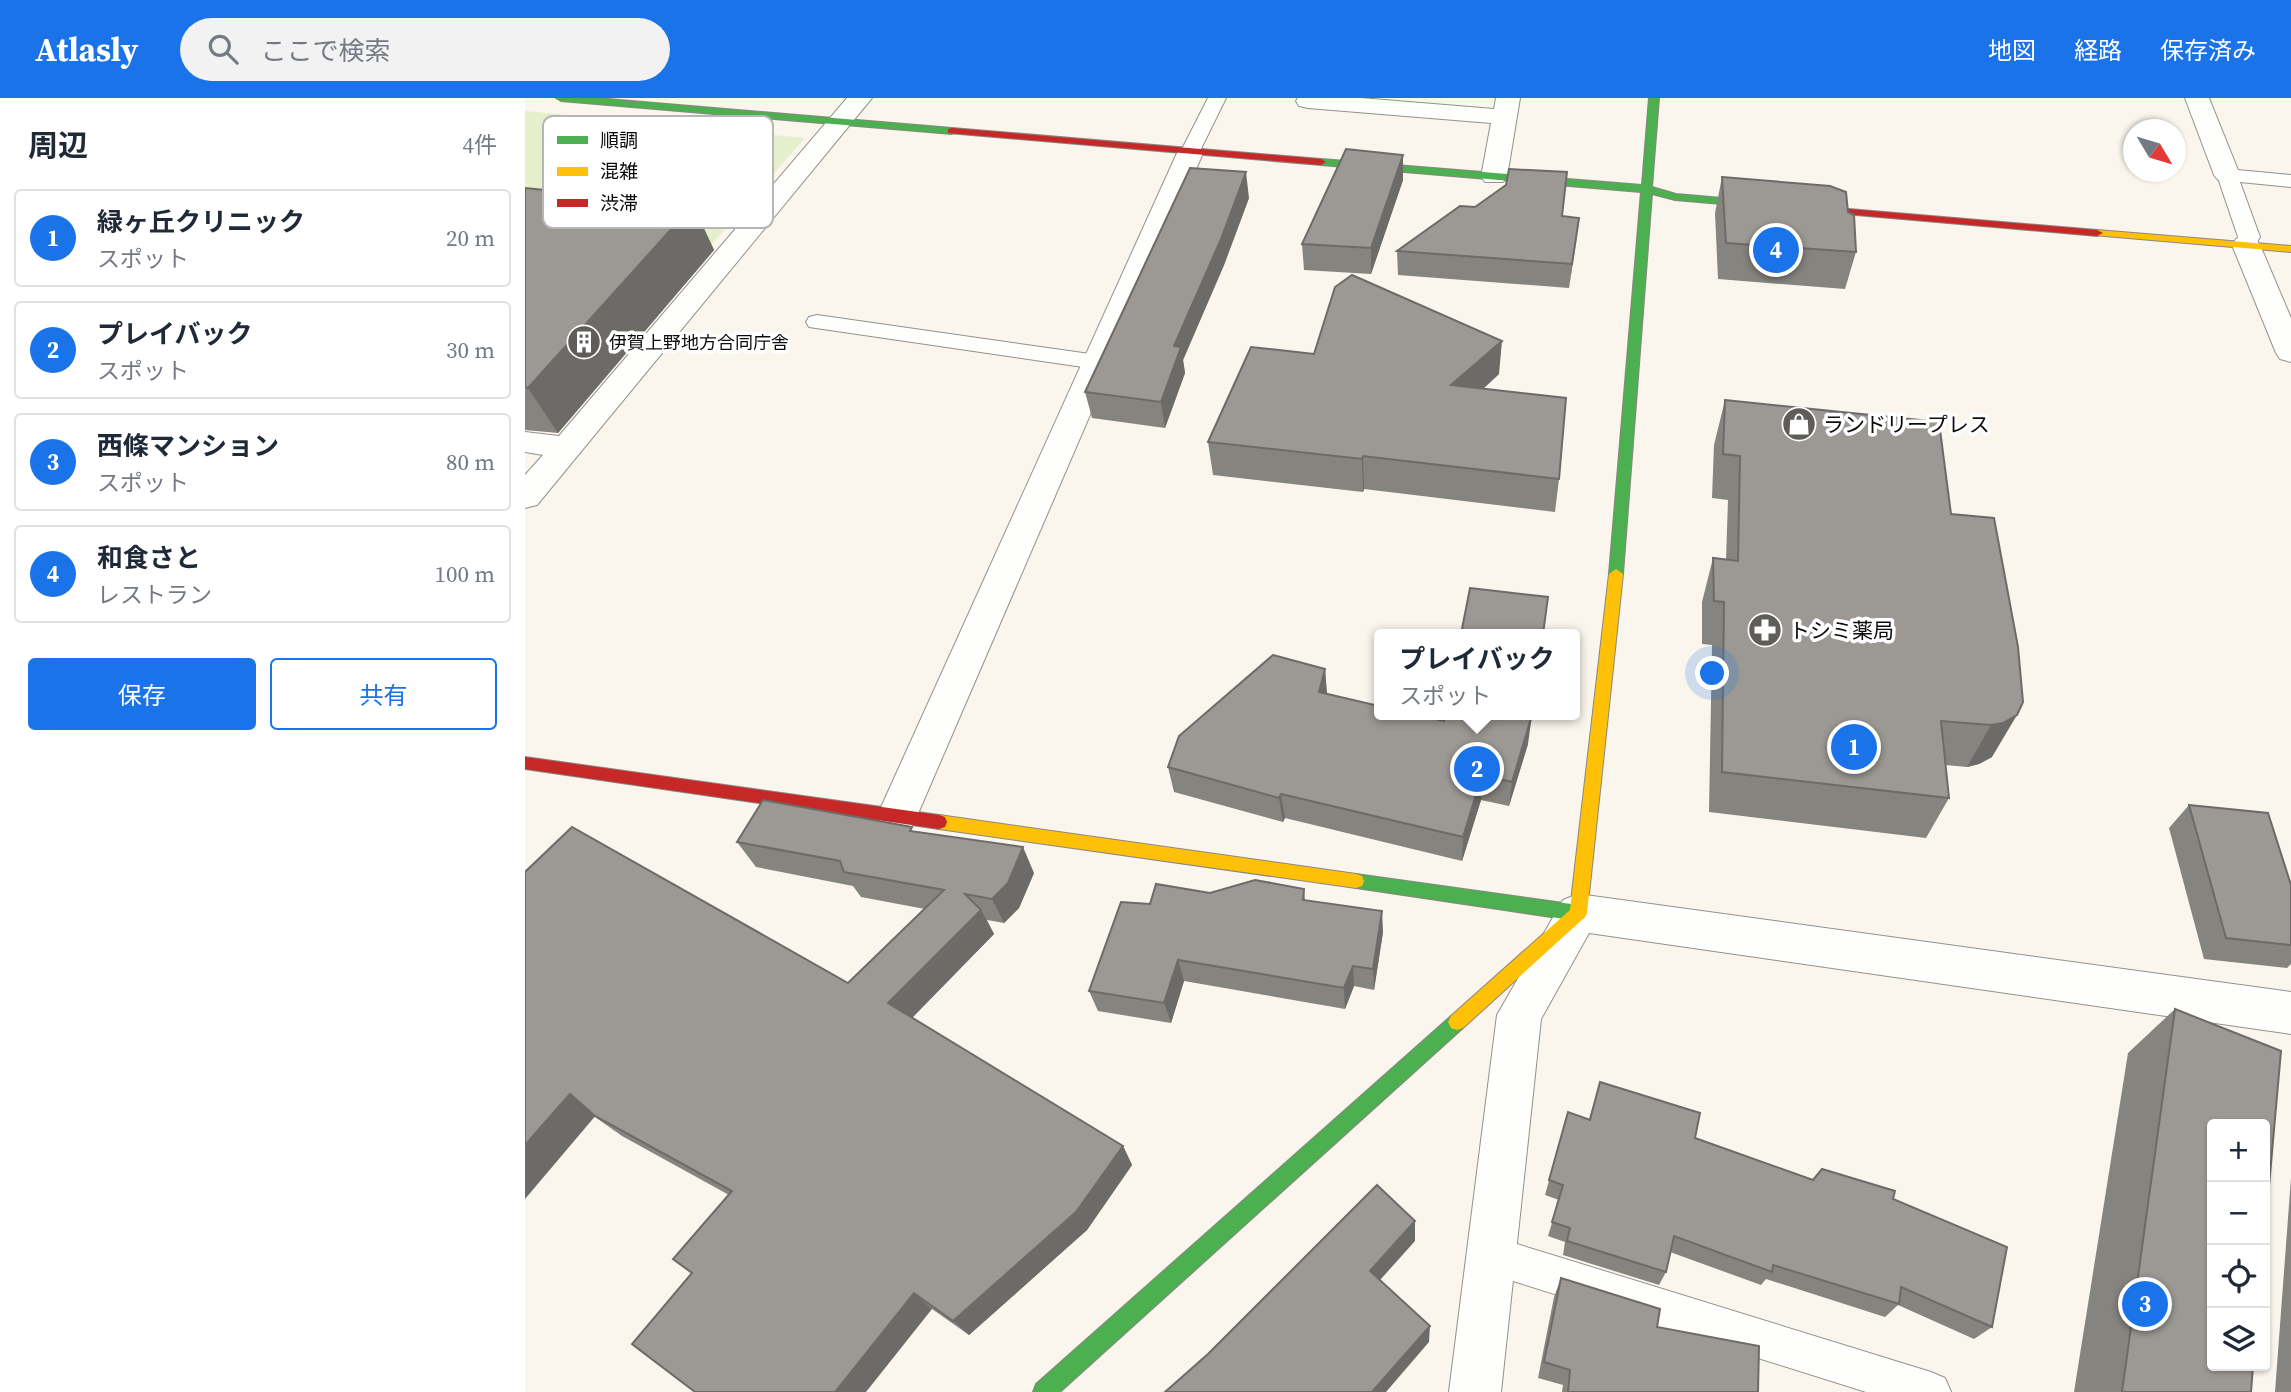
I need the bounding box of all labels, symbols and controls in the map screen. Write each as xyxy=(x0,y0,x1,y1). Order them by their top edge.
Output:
search box xyxy=(180,18,670,81)
text: Atlasly xyxy=(35,27,138,72)
icon: search xyxy=(204,30,242,68)
text: ここで検索 xyxy=(260,33,390,69)
text: 地図 xyxy=(1988,34,2036,67)
text: 経路 xyxy=(2074,34,2122,67)
text: 保存済み xyxy=(2160,34,2256,67)
legend xyxy=(543,116,773,228)
north arrow xyxy=(2123,119,2186,182)
text: 周辺 xyxy=(28,125,88,166)
text: 順調 xyxy=(600,127,638,153)
text: 4件 xyxy=(463,129,497,161)
text: 混雑 xyxy=(600,158,638,184)
text: 渋滞 xyxy=(600,190,638,216)
text: 緑ヶ丘クリニック xyxy=(97,204,305,240)
text: 1 xyxy=(47,222,59,254)
text: 20 m xyxy=(446,222,495,254)
pin: 4 xyxy=(1753,224,1799,276)
text: スポット xyxy=(97,243,189,275)
text: プレイバック xyxy=(97,316,252,352)
building icon: 伊賀上野地方合同庁舎 xyxy=(565,323,603,361)
place label: 伊賀上野地方合同庁舎 xyxy=(609,330,789,355)
text: 2 xyxy=(47,334,59,366)
text: 30 m xyxy=(446,334,495,366)
text: スポット xyxy=(97,355,189,387)
shop icon: ランドリープレス xyxy=(1780,405,1818,443)
place label: ランドリープレス xyxy=(1823,410,1990,439)
text: 西條マンション xyxy=(97,428,279,464)
text: 3 xyxy=(47,446,59,478)
text: 80 m xyxy=(446,446,495,478)
text: スポット xyxy=(97,467,189,499)
text: 和食さと xyxy=(97,540,201,576)
text: 4 xyxy=(47,558,59,590)
text: 100 m xyxy=(434,558,495,590)
text: レストラン xyxy=(97,579,212,611)
pharmacy icon: トシミ薬局 xyxy=(1746,611,1784,649)
place label: トシミ薬局 xyxy=(1789,616,1894,645)
popup xyxy=(1374,629,1580,720)
text: プレイバック xyxy=(1399,641,1555,677)
your location xyxy=(1695,656,1729,690)
button: 保存 xyxy=(28,658,256,730)
button: 共有 xyxy=(270,658,497,730)
text: スポット xyxy=(1399,680,1491,712)
pin: 1 xyxy=(1831,721,1877,773)
pin: 2 xyxy=(1454,743,1500,795)
map controls xyxy=(2207,1119,2270,1371)
button: + xyxy=(2207,1119,2270,1182)
button: − xyxy=(2207,1182,2270,1245)
button: locate xyxy=(2207,1245,2270,1308)
pin: 3 xyxy=(2122,1278,2168,1330)
button: layers xyxy=(2207,1308,2270,1371)

